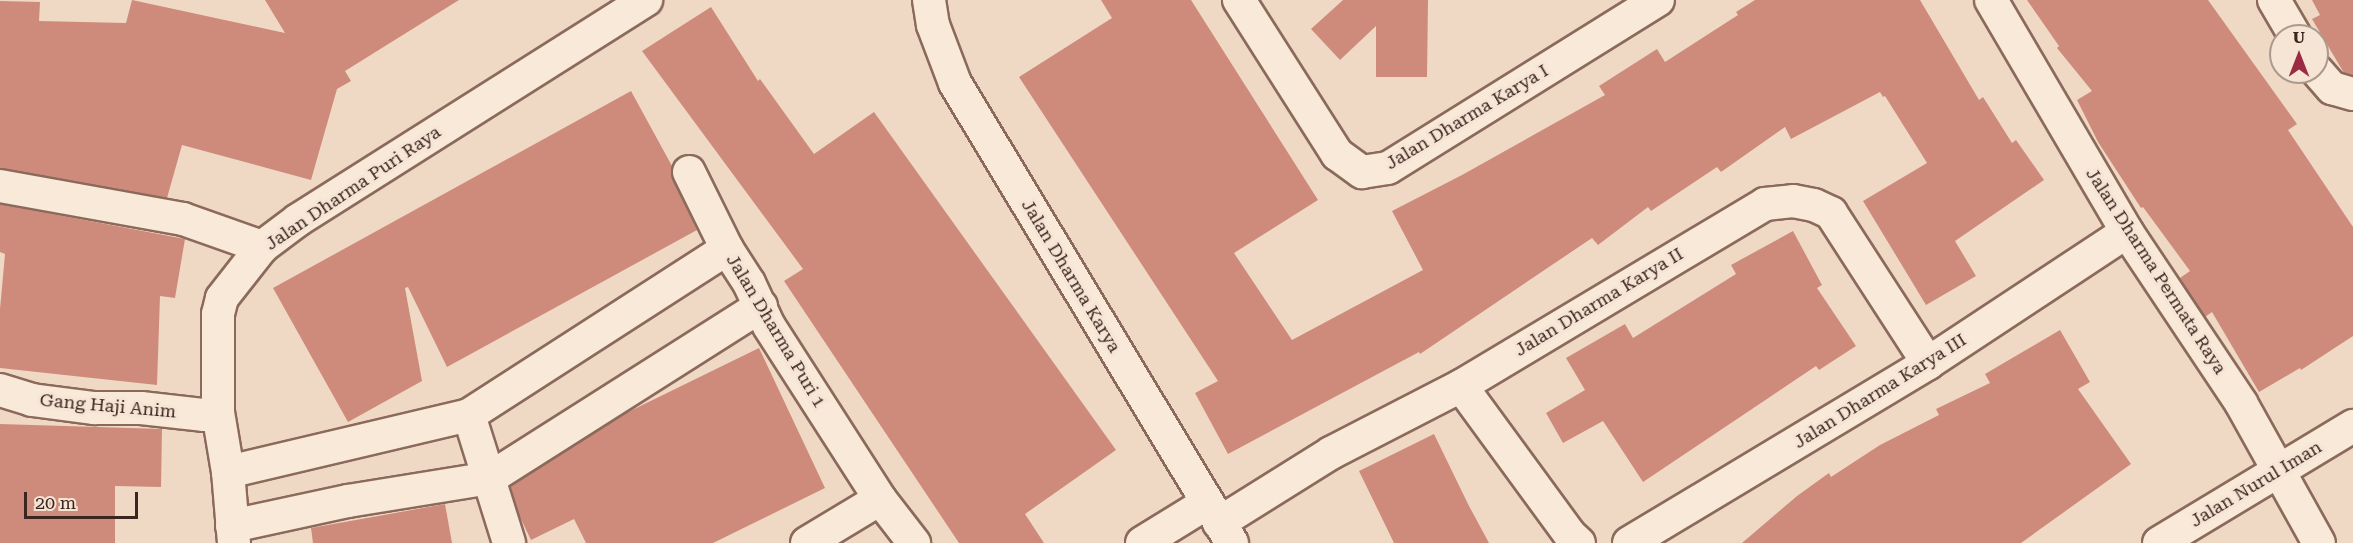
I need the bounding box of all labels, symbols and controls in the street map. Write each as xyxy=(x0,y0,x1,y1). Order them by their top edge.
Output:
north arrow xyxy=(2269,24,2329,84)
text: U xyxy=(2293,28,2305,47)
street label: Jalan Dharma Karya I xyxy=(1382,60,1552,174)
street label: Jalan Dharma Puri Raya xyxy=(261,121,445,255)
street label: Jalan Dharma Permata Raya xyxy=(2081,164,2231,378)
street label: Jalan Dharma Karya xyxy=(1017,196,1125,356)
street label: Jalan Dharma Karya II xyxy=(1511,243,1687,361)
street label: Jalan Dharma Puri 1 xyxy=(722,250,830,412)
street label: Jalan Dharma Karya III xyxy=(1790,329,1970,453)
street label: Gang Haji Anim xyxy=(39,389,177,423)
street label: Jalan Nurul Iman xyxy=(2186,436,2326,532)
scale bar xyxy=(27,480,141,518)
text: 20 m xyxy=(35,492,76,513)

